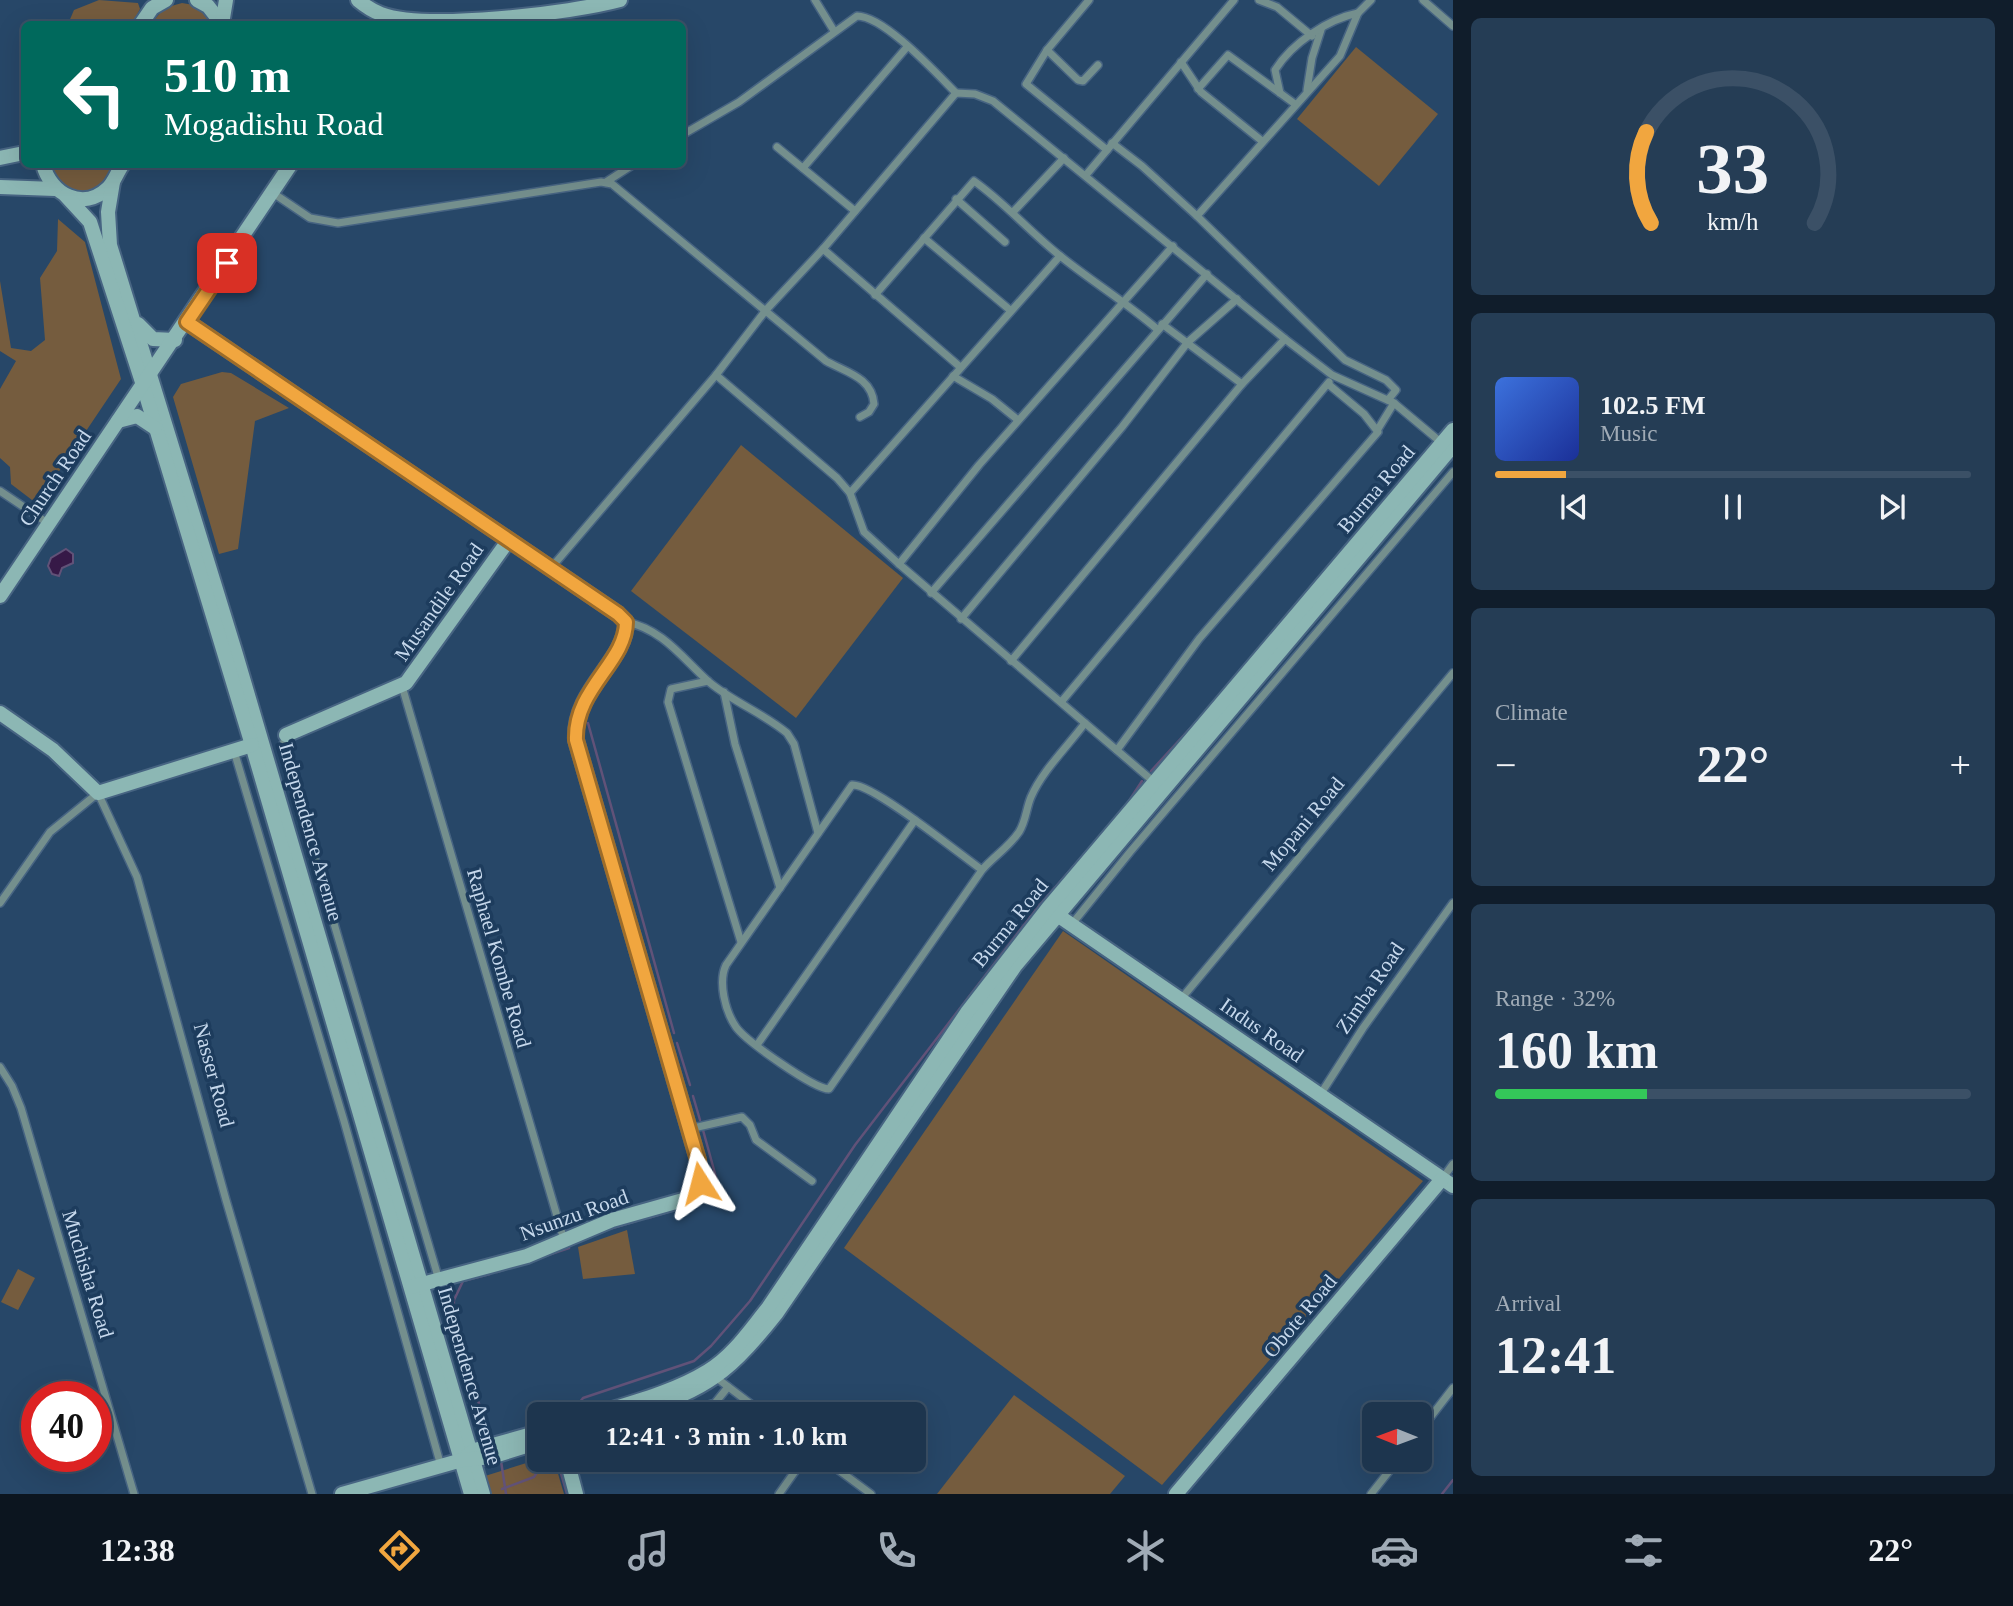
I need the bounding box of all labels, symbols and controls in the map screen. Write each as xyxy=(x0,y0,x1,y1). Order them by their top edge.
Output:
text: 510 m xyxy=(164,48,291,103)
icon: left xyxy=(49,49,140,140)
text: Mogadishu Road xyxy=(164,106,384,142)
text: 33 xyxy=(1697,128,1769,209)
text: km/h xyxy=(1707,207,1759,234)
pin xyxy=(197,233,257,293)
icon: arrive xyxy=(208,244,246,282)
text: 102.5 FM xyxy=(1600,391,1705,420)
text: Music xyxy=(1600,421,1658,446)
street label: Church Road xyxy=(14,425,96,531)
street label: Burma Road xyxy=(1333,440,1420,538)
icon: previous xyxy=(1555,488,1593,526)
icon: pause xyxy=(1714,488,1752,526)
icon: next xyxy=(1873,488,1911,526)
street label: Musandile Road xyxy=(390,538,489,666)
text: Climate xyxy=(1495,700,1568,725)
text: 22° xyxy=(1697,736,1769,793)
street label: Independence Avenue xyxy=(274,740,348,924)
text: − xyxy=(1495,744,1516,786)
text: + xyxy=(1950,744,1971,786)
street label: Mopani Road xyxy=(1257,772,1349,876)
street label: Raphael Kombe Road xyxy=(462,866,536,1051)
street label: Burma Road xyxy=(967,874,1053,972)
street label: Zimba Road xyxy=(1331,938,1409,1038)
text: Range · 32% xyxy=(1495,986,1615,1011)
street label: Indus Road xyxy=(1216,993,1309,1068)
street label: Nasser Road xyxy=(189,1020,240,1130)
text: 160 km xyxy=(1495,1022,1658,1079)
position arrow xyxy=(663,1146,737,1220)
street label: Nsunzu Road xyxy=(516,1184,632,1246)
street label: Muchisha Road xyxy=(57,1207,119,1341)
street label: Obote Road xyxy=(1258,1269,1342,1362)
street label: Independence Avenue xyxy=(433,1284,507,1468)
text: Arrival xyxy=(1495,1291,1561,1316)
text: 12:41 xyxy=(1495,1327,1616,1384)
speed limit sign: 40 xyxy=(21,1381,112,1472)
north arrow xyxy=(1362,1402,1432,1472)
map controls xyxy=(1362,1402,1432,1472)
text: 12:41 · 3 min · 1.0 km xyxy=(606,1422,847,1451)
icon: directions xyxy=(375,1526,424,1575)
icon: music xyxy=(624,1526,673,1575)
icon: phone xyxy=(872,1526,921,1575)
icon: climate xyxy=(1121,1526,1170,1575)
icon: car xyxy=(1370,1526,1419,1575)
icon: filters xyxy=(1619,1526,1668,1575)
text: 12:38 xyxy=(100,1532,175,1568)
text: 22° xyxy=(1868,1532,1913,1568)

